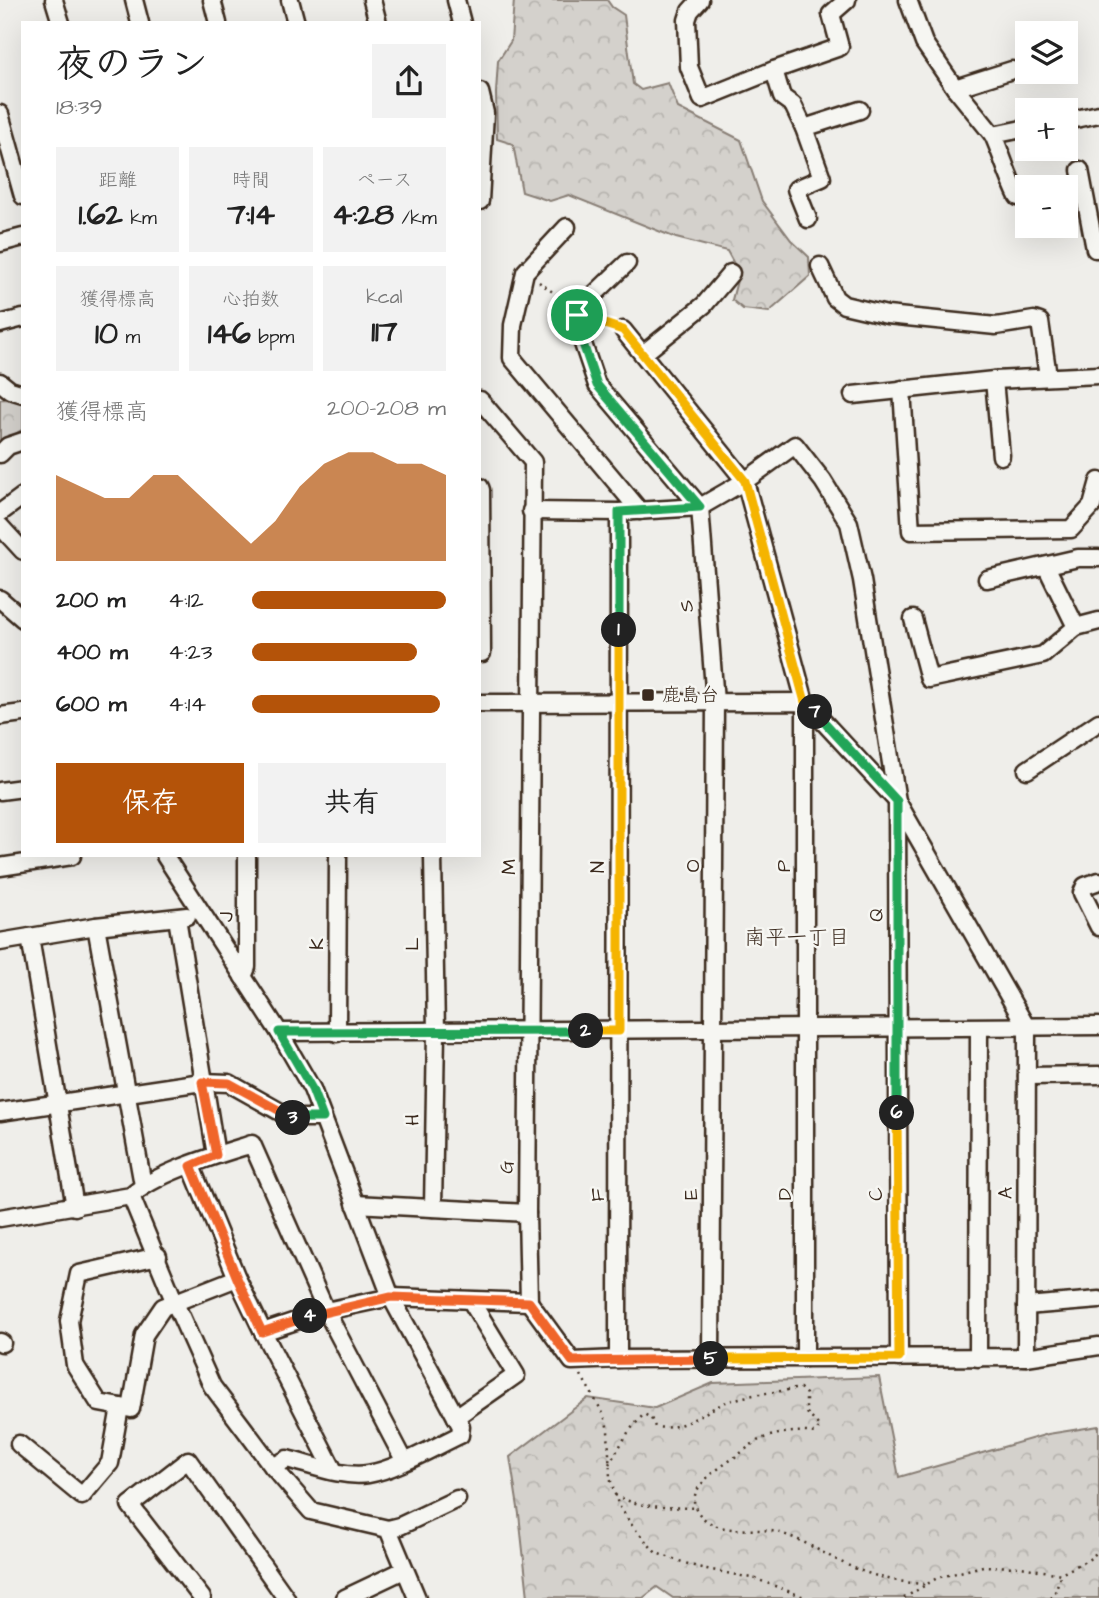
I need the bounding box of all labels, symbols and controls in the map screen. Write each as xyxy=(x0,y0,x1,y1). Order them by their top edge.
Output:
map controls xyxy=(1015,21,1078,238)
button: layers xyxy=(1015,21,1078,84)
text: 夜のラン xyxy=(56,39,208,91)
button: share xyxy=(372,44,446,118)
text: 18:39 xyxy=(56,91,103,123)
button: + xyxy=(1015,98,1078,161)
text: 距離 xyxy=(99,167,137,194)
text: 時間 xyxy=(232,167,270,194)
text: ペース xyxy=(356,167,412,194)
button: − xyxy=(1015,175,1078,238)
text: 1.62 xyxy=(79,194,123,236)
text: 7:14 xyxy=(227,194,275,236)
text: 4:28 xyxy=(332,194,394,236)
text: km xyxy=(123,205,157,232)
text: /km xyxy=(394,205,437,232)
text: kcal xyxy=(366,284,403,311)
pin xyxy=(547,285,607,345)
text: 獲得標高 xyxy=(80,286,156,313)
text: 心拍数 xyxy=(222,286,280,313)
icon: arrive xyxy=(558,296,596,334)
text: 117 xyxy=(371,311,397,353)
text: 10 xyxy=(95,313,118,355)
text: 146 xyxy=(208,313,251,355)
text: m xyxy=(118,324,140,351)
text: bpm xyxy=(251,324,294,351)
text: 200–208 m xyxy=(327,392,446,424)
text: 獲得標高 xyxy=(56,396,148,428)
text: 200 m xyxy=(56,584,125,616)
text: 4:12 xyxy=(168,584,204,616)
street label: S xyxy=(673,599,701,613)
pin: 1 xyxy=(602,612,636,648)
text: 1 xyxy=(617,616,620,643)
text: 400 m xyxy=(56,636,128,668)
text: 4:23 xyxy=(168,636,212,668)
place label: 鹿島台 xyxy=(662,682,719,709)
marker: 鹿島台 xyxy=(640,687,656,703)
text: 600 m xyxy=(56,688,127,720)
text: 4:14 xyxy=(168,688,206,720)
pin: 7 xyxy=(798,694,832,730)
text: 7 xyxy=(809,698,820,725)
button: 保存 xyxy=(56,763,244,843)
button: 共有 xyxy=(258,763,446,843)
street label: M xyxy=(496,859,523,875)
street label: O xyxy=(680,859,707,872)
street label: P xyxy=(771,860,798,872)
street label: N xyxy=(585,861,612,873)
street label: Q xyxy=(863,908,890,922)
street label: J xyxy=(213,912,240,922)
district label: 南平一丁目 xyxy=(745,923,850,952)
street label: L xyxy=(399,937,427,951)
street label: K xyxy=(304,938,331,950)
pin: 2 xyxy=(568,1014,604,1048)
text: 2 xyxy=(580,1017,591,1044)
pin: 6 xyxy=(880,1096,914,1130)
text: 6 xyxy=(891,1099,902,1126)
pin: 3 xyxy=(276,1100,310,1136)
text: 3 xyxy=(288,1104,297,1131)
street label: H xyxy=(399,1114,427,1126)
street label: G xyxy=(493,1160,521,1174)
street label: C xyxy=(863,1187,890,1201)
street label: A xyxy=(993,1187,1020,1199)
street label: F xyxy=(585,1188,612,1202)
street label: E xyxy=(678,1188,705,1200)
street label: D xyxy=(772,1188,799,1200)
pin: 4 xyxy=(292,1298,328,1334)
text: 4 xyxy=(303,1302,316,1329)
pin: 5 xyxy=(694,1342,728,1376)
text: 5 xyxy=(704,1345,717,1372)

